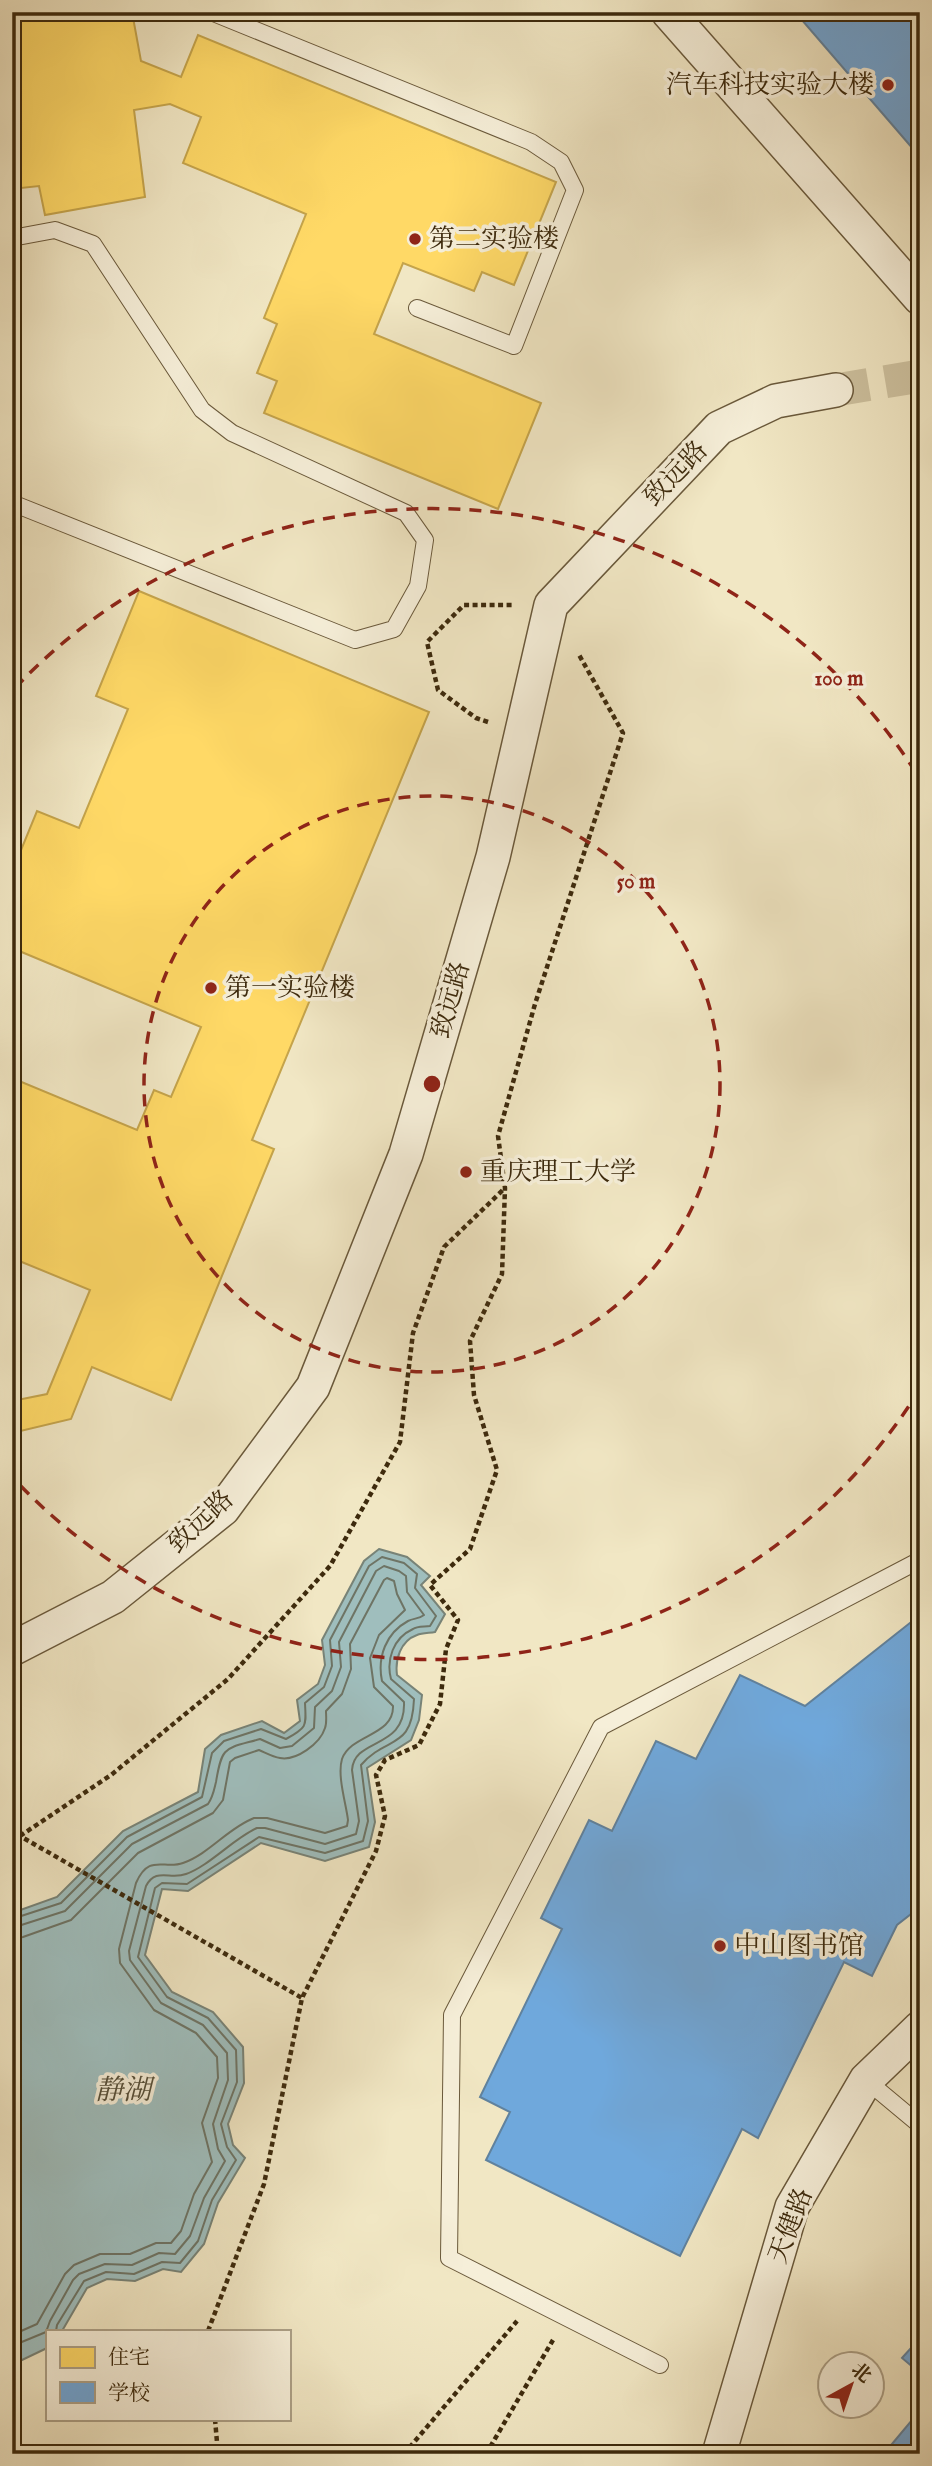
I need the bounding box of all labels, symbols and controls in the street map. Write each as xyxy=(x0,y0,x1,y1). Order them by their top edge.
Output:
place label: 汽车科技实验大楼 xyxy=(666,69,874,102)
marker: 汽车科技实验大楼 xyxy=(880,77,896,93)
place label: 第二实验楼 xyxy=(429,223,559,256)
marker: 第二实验楼 xyxy=(407,231,423,247)
street label: 致远路 xyxy=(637,434,715,514)
text: 100 m xyxy=(814,666,864,693)
text: 50 m xyxy=(617,869,656,896)
street label: 致远路 xyxy=(424,958,478,1042)
place label: 第一实验楼 xyxy=(225,972,355,1005)
marker: 第一实验楼 xyxy=(203,980,219,996)
centre of rings xyxy=(420,1072,444,1096)
place label: 重庆理工大学 xyxy=(480,1156,636,1189)
marker: 重庆理工大学 xyxy=(458,1164,474,1180)
street label: 致远路 xyxy=(161,1483,241,1561)
place label: 中山图书馆 xyxy=(734,1930,864,1963)
marker: 中山图书馆 xyxy=(712,1938,728,1954)
water label: 静湖 xyxy=(95,2074,156,2109)
street label: 天健路 xyxy=(762,2184,820,2268)
legend xyxy=(46,2330,290,2420)
text: 住宅 xyxy=(108,2345,150,2372)
north arrow xyxy=(816,2350,886,2420)
text: 北 xyxy=(846,2358,876,2389)
text: 学校 xyxy=(108,2381,150,2408)

